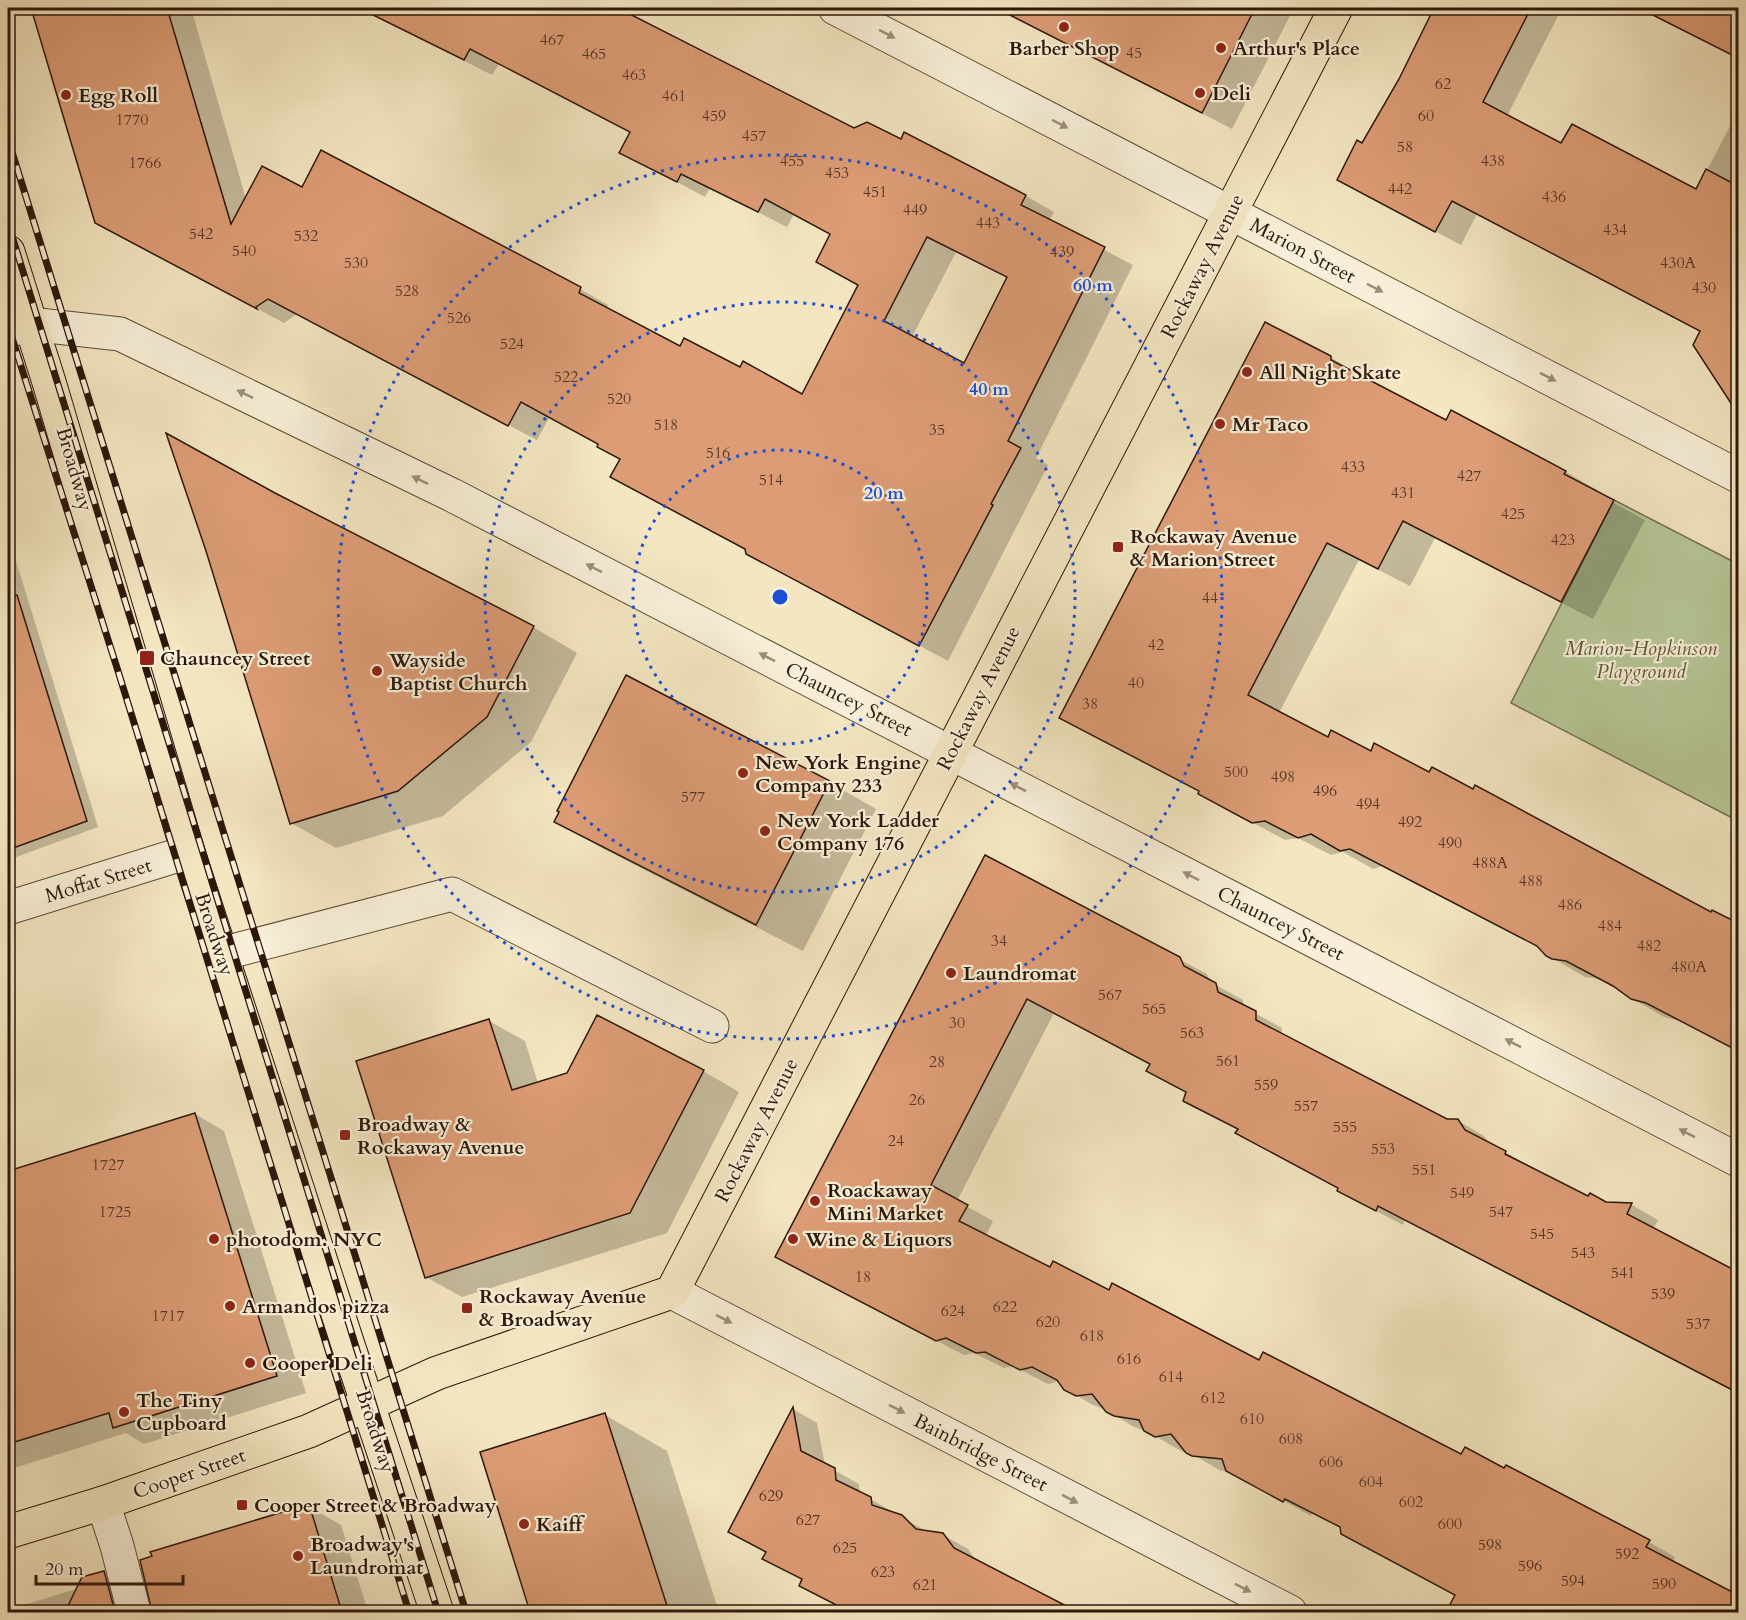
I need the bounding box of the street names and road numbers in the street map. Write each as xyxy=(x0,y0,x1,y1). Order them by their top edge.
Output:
street label: Rockaway Avenue xyxy=(1154,189,1250,343)
street label: Marion Street xyxy=(1245,211,1361,290)
street label: Broadway xyxy=(50,424,99,515)
street label: Rockaway Avenue xyxy=(930,621,1026,775)
street label: Chauncey Street xyxy=(780,656,918,743)
street label: Moffat Street xyxy=(42,851,155,909)
street label: Chauncey Street xyxy=(1212,880,1350,967)
street label: Broadway xyxy=(188,889,241,980)
street label: Rockaway Avenue xyxy=(708,1053,804,1207)
street label: Broadway xyxy=(349,1386,402,1477)
street label: Bainbridge Street xyxy=(909,1407,1053,1498)
street label: Cooper Street xyxy=(129,1441,250,1505)

